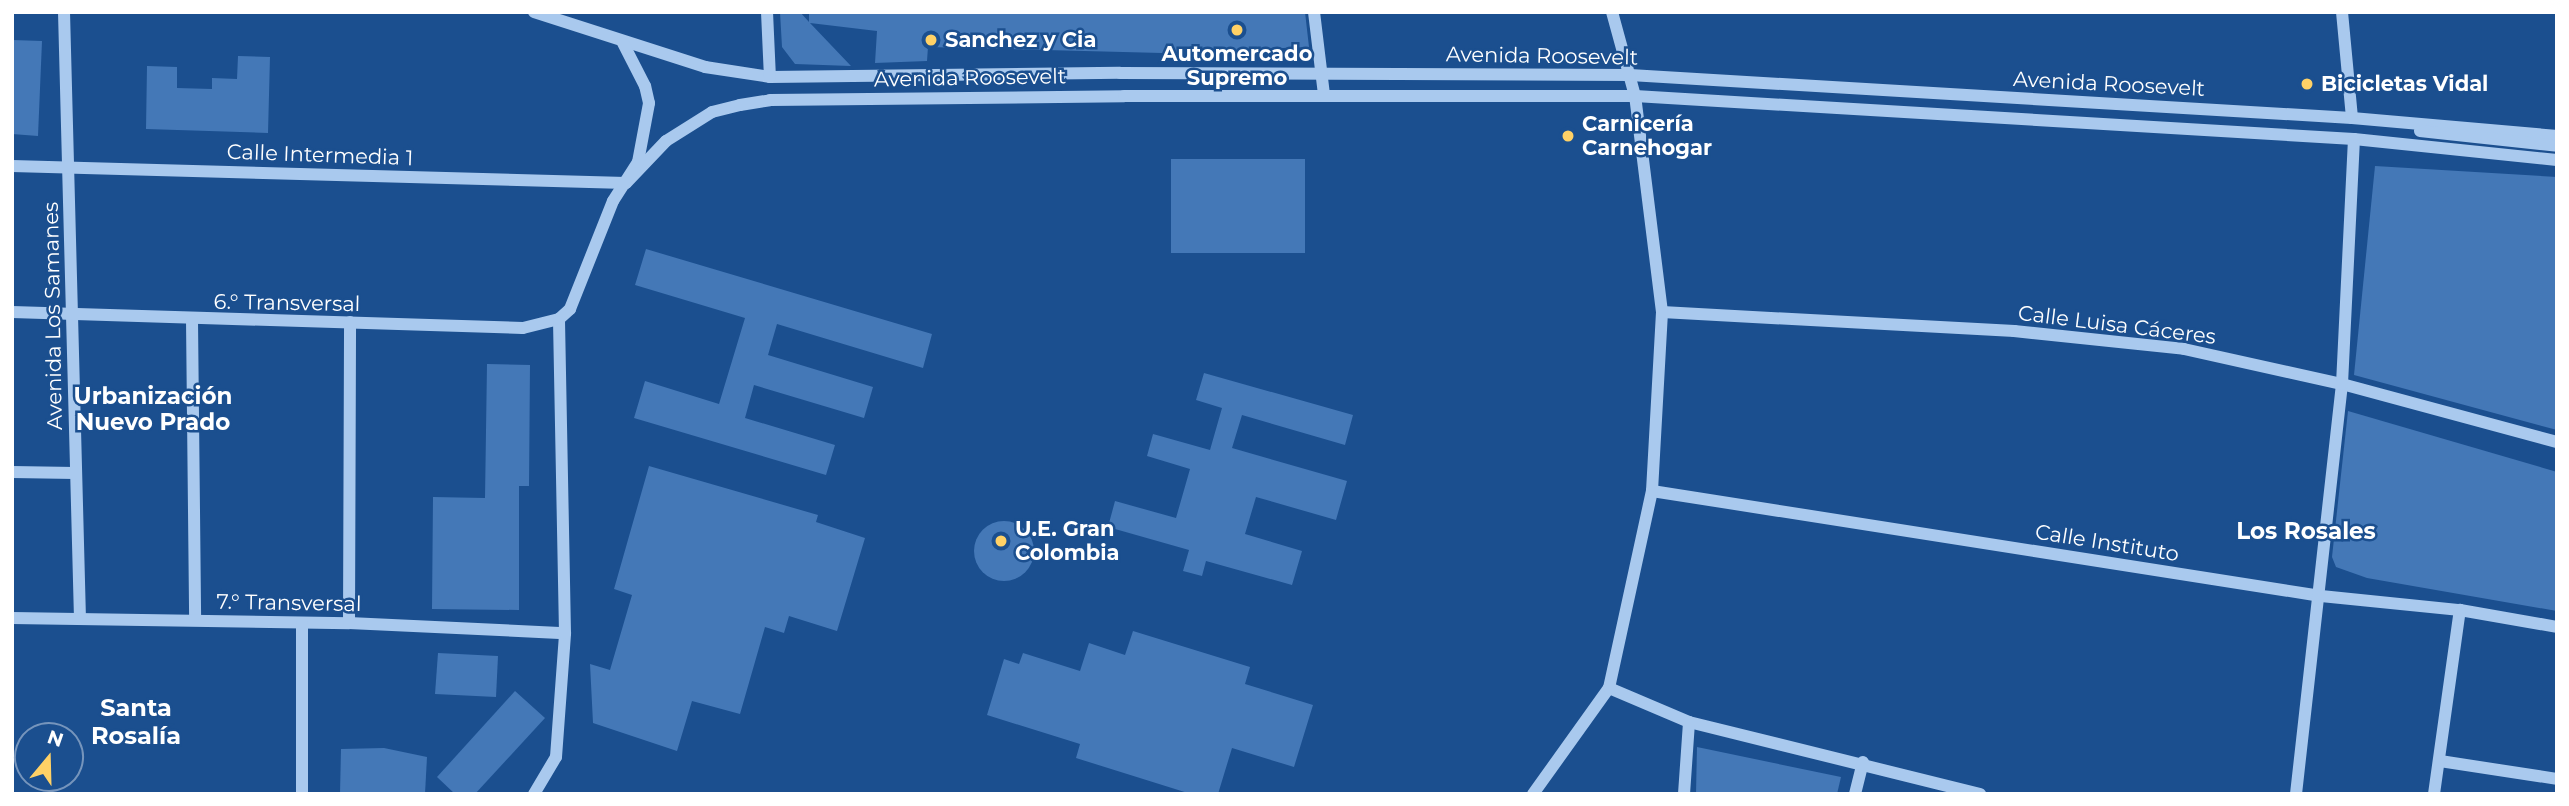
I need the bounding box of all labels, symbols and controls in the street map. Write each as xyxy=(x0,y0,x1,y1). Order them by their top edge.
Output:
marker: Automercado Supremo xyxy=(1229,22,1245,38)
place label: Sanchez y Cia xyxy=(945,27,1096,53)
marker: Sanchez y Cia xyxy=(923,32,939,48)
place label: Automercado Supremo xyxy=(1162,41,1312,91)
street label: Avenida Roosevelt xyxy=(1446,42,1638,70)
street label: Avenida Roosevelt xyxy=(874,64,1066,92)
street label: Avenida Roosevelt xyxy=(2012,66,2206,102)
place label: Bicicletas Vidal xyxy=(2321,71,2488,97)
marker: Bicicletas Vidal xyxy=(2299,76,2315,92)
place label: Carnicería Carnehogar xyxy=(1582,111,1712,161)
marker: Carnicería Carnehogar xyxy=(1560,128,1576,144)
street label: Calle Intermedia 1 xyxy=(226,139,414,171)
street label: Avenida Los Samanes xyxy=(38,202,68,430)
street label: 6.° Transversal xyxy=(213,289,361,317)
street label: Calle Luisa Cáceres xyxy=(2017,300,2217,350)
district label: Urbanización Nuevo Prado xyxy=(74,382,232,436)
place label: U.E. Gran Colombia xyxy=(1015,516,1119,566)
district label: Los Rosales xyxy=(2236,517,2376,545)
street label: Calle Instituto xyxy=(2033,519,2181,567)
marker: U.E. Gran Colombia xyxy=(993,533,1009,549)
street label: 7.° Transversal xyxy=(216,589,362,617)
district label: Santa Rosalía xyxy=(91,694,181,750)
north arrow xyxy=(14,722,84,792)
text: N xyxy=(44,725,66,752)

